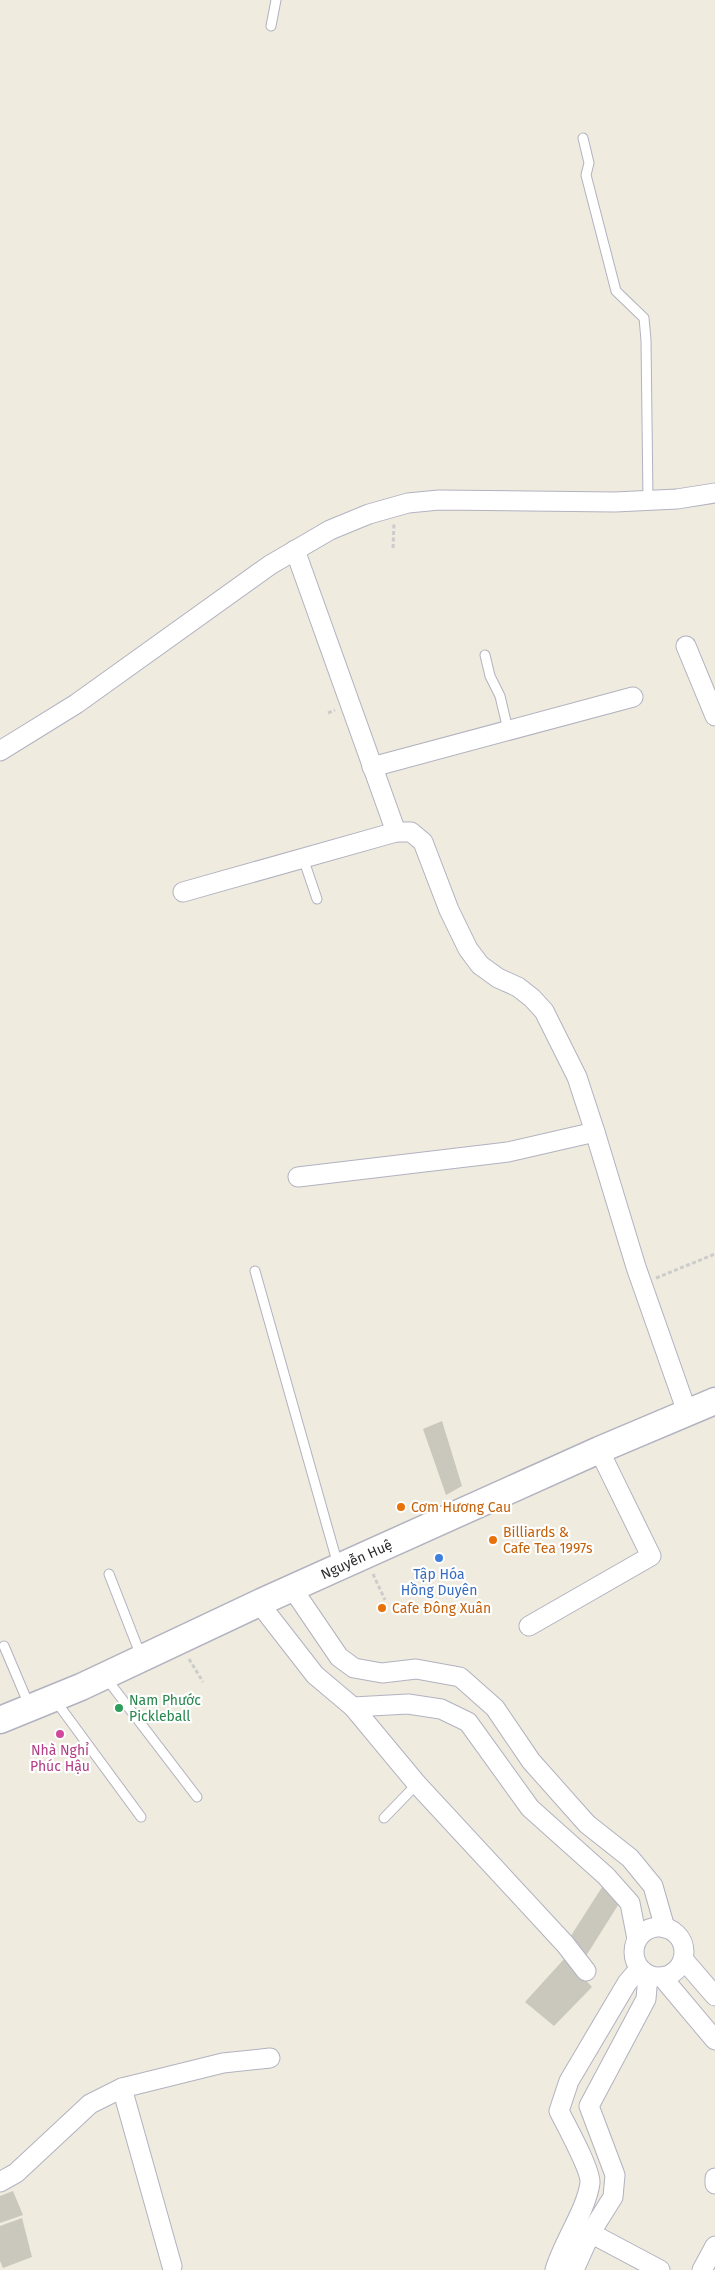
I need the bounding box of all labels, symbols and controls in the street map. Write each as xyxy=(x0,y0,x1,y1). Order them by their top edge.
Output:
place label: Cơm Hương Cau xyxy=(411,1499,511,1516)
marker: Cơm Hương Cau xyxy=(395,1501,407,1513)
place label: Billiards & Cafe Tea 1997s xyxy=(503,1524,593,1557)
marker: Billiards & Cafe Tea 1997s xyxy=(487,1534,499,1546)
street label: Nguyễn Huệ xyxy=(318,1536,395,1583)
marker: Tập Hóa Hồng Duyên xyxy=(433,1552,445,1564)
place label: Tập Hóa Hồng Duyên xyxy=(401,1566,477,1599)
place label: Cafe Đông Xuân xyxy=(392,1600,491,1617)
marker: Cafe Đông Xuân xyxy=(376,1602,388,1614)
place label: Nam Phước Pickleball xyxy=(129,1692,201,1725)
marker: Nam Phước Pickleball xyxy=(113,1702,125,1714)
marker: Nhà Nghỉ Phúc Hậu xyxy=(54,1728,66,1740)
place label: Nhà Nghỉ Phúc Hậu xyxy=(30,1742,90,1775)

